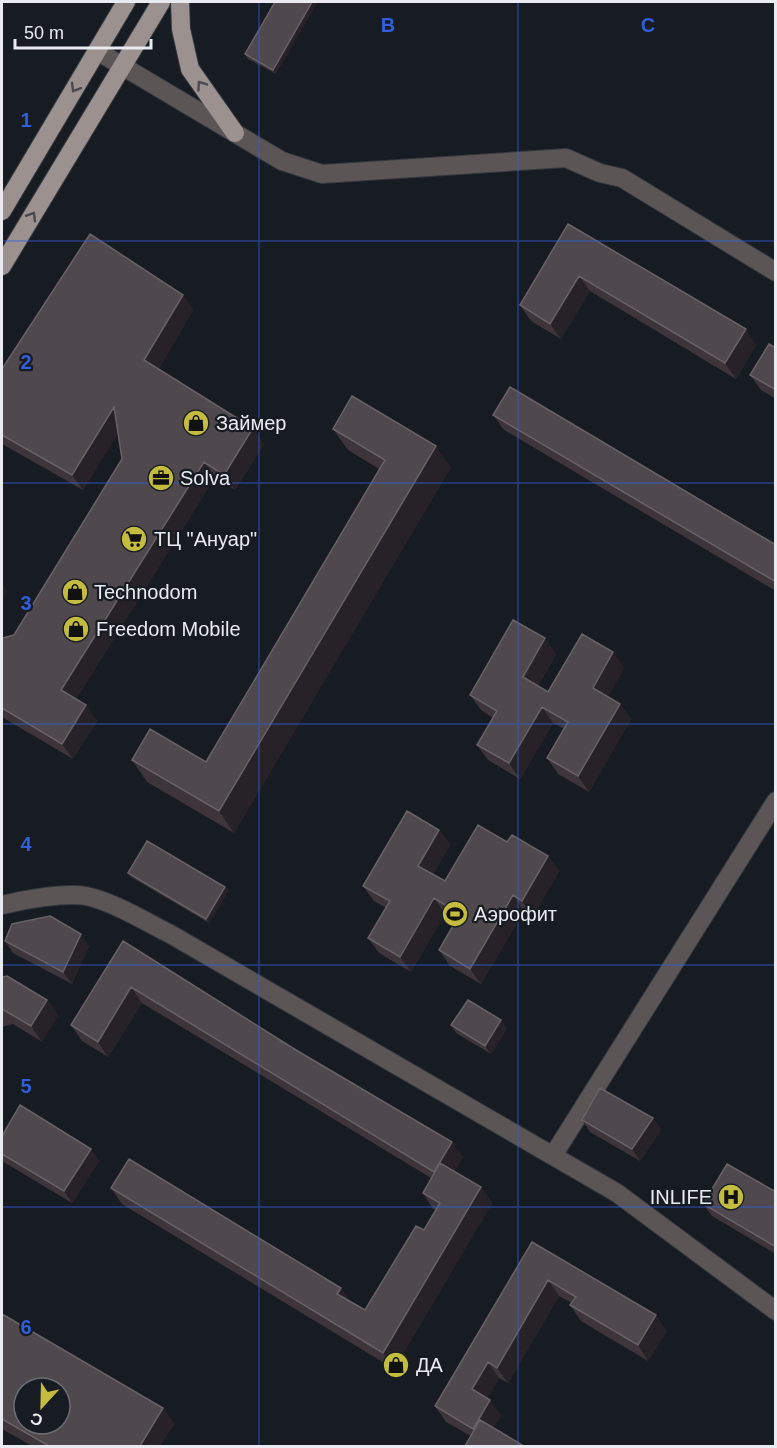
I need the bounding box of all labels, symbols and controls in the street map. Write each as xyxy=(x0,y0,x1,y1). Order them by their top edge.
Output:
scale bar xyxy=(15,12,152,50)
text: B xyxy=(381,14,395,36)
text: C xyxy=(641,14,655,36)
text: 50 m xyxy=(24,23,64,43)
one-way arrow xyxy=(197,80,208,91)
one-way arrow xyxy=(70,82,82,92)
text: 1 xyxy=(20,109,32,131)
one-way arrow xyxy=(24,212,36,222)
text: 2 xyxy=(20,351,32,373)
shop icon: Займер xyxy=(181,408,211,438)
place label: Займер xyxy=(216,412,286,434)
office icon: Solva xyxy=(146,463,176,493)
place label: Solva xyxy=(180,467,231,489)
supermarket icon: ТЦ "Ануар" xyxy=(119,524,149,554)
place label: ТЦ "Ануар" xyxy=(154,528,257,550)
shop icon: Technodom xyxy=(60,577,90,607)
place label: Technodom xyxy=(94,581,197,603)
text: 3 xyxy=(20,592,32,614)
shop icon: Freedom Mobile xyxy=(61,614,91,644)
place label: Freedom Mobile xyxy=(96,618,241,640)
text: 4 xyxy=(20,833,32,855)
sports icon: Аэрофит xyxy=(440,899,470,929)
place label: Аэрофит xyxy=(474,903,557,925)
text: 5 xyxy=(20,1075,32,1097)
hospital icon: INLIFE xyxy=(716,1182,746,1212)
place label: INLIFE xyxy=(650,1186,712,1208)
text: 6 xyxy=(20,1316,32,1338)
shop icon: ДА xyxy=(381,1350,411,1380)
place label: ДА xyxy=(416,1354,444,1376)
north arrow xyxy=(12,1376,72,1436)
text: С xyxy=(28,1409,45,1429)

